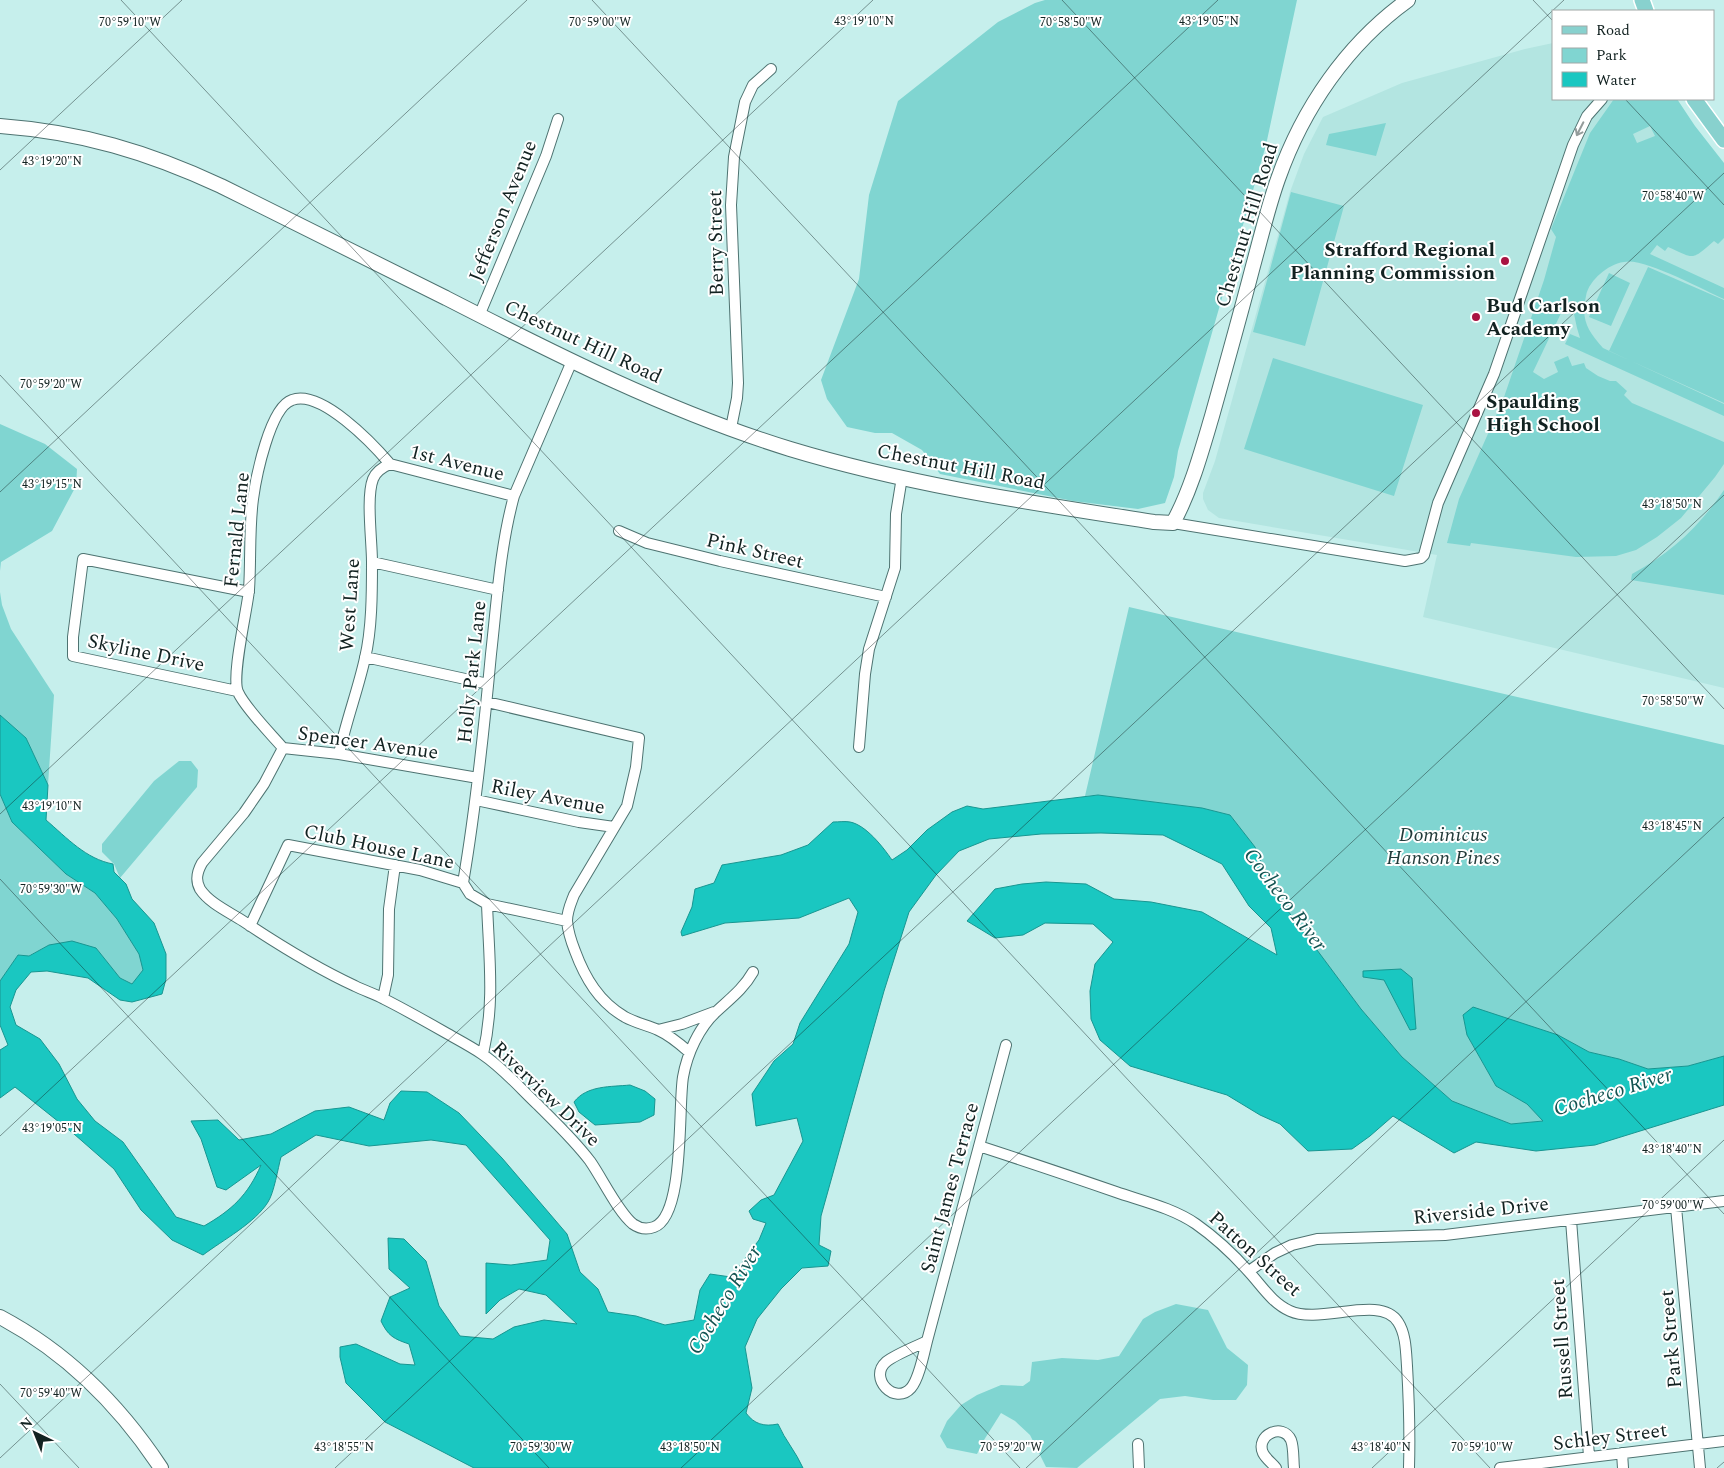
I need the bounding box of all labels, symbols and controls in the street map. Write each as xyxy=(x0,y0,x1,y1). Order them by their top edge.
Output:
legend xyxy=(1552,10,1714,100)
text: 43°19'10"N xyxy=(834,12,894,31)
text: 43°19'05"N xyxy=(1179,12,1239,31)
text: 70°59'10"W xyxy=(99,13,161,32)
text: 70°59'00"W xyxy=(569,13,631,32)
text: 70°58'50"W xyxy=(1040,13,1102,32)
text: Road xyxy=(1596,19,1630,42)
text: Park xyxy=(1596,44,1627,67)
text: Water xyxy=(1596,69,1636,92)
one-way arrow xyxy=(1575,121,1585,136)
street label: Jefferson Avenue xyxy=(461,136,545,286)
street label: Chestnut Hill Road xyxy=(1208,139,1286,311)
text: 43°19'20"N xyxy=(22,152,82,171)
text: 70°58'40"W xyxy=(1642,187,1704,206)
street label: Berry Street xyxy=(700,190,732,296)
place label: Strafford Regional Planning Commission xyxy=(1290,235,1495,288)
marker: Strafford Regional Planning Commission xyxy=(1499,255,1511,267)
place label: Bud Carlson Academy xyxy=(1486,291,1600,344)
street label: Chestnut Hill Road xyxy=(499,292,667,392)
marker: Bud Carlson Academy xyxy=(1470,311,1482,323)
text: 70°59'20"W xyxy=(20,375,82,394)
place label: Spaulding High School xyxy=(1486,387,1600,440)
marker: Spaulding High School xyxy=(1470,407,1482,419)
street label: Chestnut Hill Road xyxy=(874,436,1048,498)
street label: 1st Avenue xyxy=(407,437,507,489)
street label: Fernald Lane xyxy=(216,471,258,589)
text: 43°19'15"N xyxy=(22,475,82,494)
text: 43°18'50"N xyxy=(1642,495,1702,514)
street label: Pink Street xyxy=(703,525,807,577)
street label: West Lane xyxy=(332,557,368,653)
street label: Holly Park Lane xyxy=(450,599,494,745)
street label: Skyline Drive xyxy=(85,626,207,680)
text: 70°58'50"W xyxy=(1642,692,1704,711)
street label: Spencer Avenue xyxy=(296,718,440,768)
street label: Riley Avenue xyxy=(488,771,608,823)
text: 43°19'10"N xyxy=(22,797,82,816)
street label: Club House Lane xyxy=(301,816,457,878)
text: 43°18'45"N xyxy=(1642,817,1702,836)
park label: Dominicus Hanson Pines xyxy=(1387,820,1499,873)
water label: Cocheco River xyxy=(1235,841,1335,959)
text: 70°59'30"W xyxy=(20,880,82,899)
street label: Riverview Drive xyxy=(485,1034,607,1154)
water label: Cocheco River xyxy=(1550,1059,1677,1125)
street label: Saint James Terrace xyxy=(913,1099,987,1277)
text: 43°19'05"N xyxy=(22,1119,82,1138)
text: 43°18'40"N xyxy=(1642,1140,1702,1159)
street label: Riverside Drive xyxy=(1412,1189,1550,1233)
text: 70°59'00"W xyxy=(1642,1196,1704,1215)
street label: Patton Street xyxy=(1202,1204,1308,1304)
water label: Cocheco River xyxy=(680,1238,771,1361)
street label: Russell Street xyxy=(1543,1278,1581,1400)
street label: Park Street xyxy=(1652,1289,1690,1389)
text: 70°59'40"W xyxy=(20,1384,82,1403)
north arrow xyxy=(10,1408,60,1458)
text: N xyxy=(15,1412,38,1435)
street label: Schley Street xyxy=(1551,1415,1669,1459)
text: 43°18'55"N xyxy=(314,1438,374,1457)
text: 70°59'30"W xyxy=(510,1438,572,1457)
text: 43°18'50"N xyxy=(660,1438,720,1457)
text: 70°59'20"W xyxy=(980,1438,1042,1457)
text: 43°18'40"N xyxy=(1351,1438,1411,1457)
text: 70°59'10"W xyxy=(1451,1438,1513,1457)

